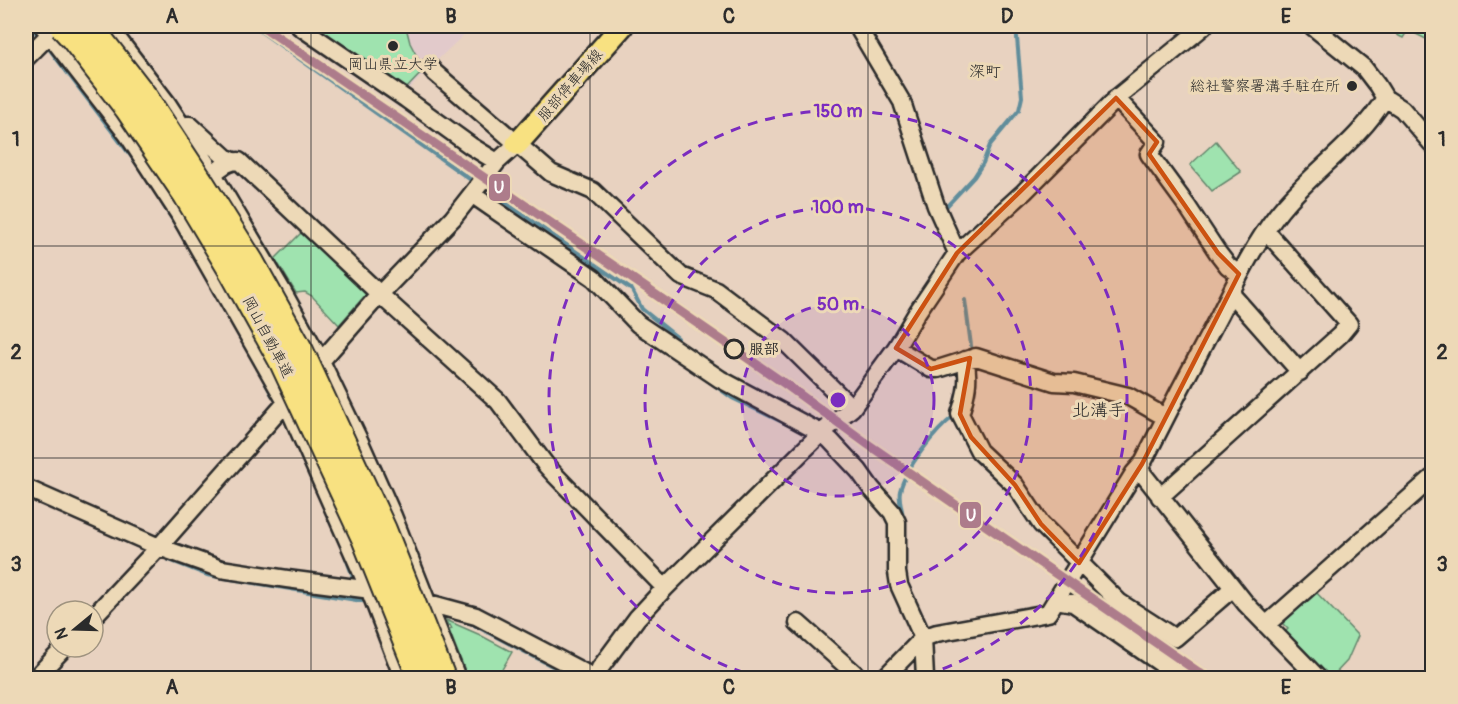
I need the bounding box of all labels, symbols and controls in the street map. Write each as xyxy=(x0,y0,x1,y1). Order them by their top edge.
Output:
text: A xyxy=(166,4,179,29)
text: B xyxy=(445,4,457,29)
text: C xyxy=(723,4,735,29)
text: D xyxy=(1001,4,1014,29)
text: E xyxy=(1281,4,1292,29)
marker: 岡山県立大学 xyxy=(386,39,400,53)
street label: 服部停車場線 xyxy=(534,45,607,126)
place label: 岡山県立大学 xyxy=(348,55,438,74)
district label: 深町 xyxy=(969,62,1001,82)
place label: 総社警察署溝手駐在所 xyxy=(1190,77,1340,96)
marker: 総社警察署溝手駐在所 xyxy=(1345,79,1359,93)
text: 150 m xyxy=(814,100,863,123)
text: 1 xyxy=(12,127,20,152)
text: 1 xyxy=(1438,127,1446,152)
line badge: U xyxy=(488,173,511,202)
text: U xyxy=(494,178,505,198)
text: 100 m xyxy=(812,196,864,219)
street label: 岡山自動車道 xyxy=(238,293,297,381)
text: 50 m xyxy=(817,293,859,316)
marker: 服部 xyxy=(724,339,744,359)
text: 2 xyxy=(10,340,22,365)
place label: 服部 xyxy=(749,340,779,359)
text: 2 xyxy=(1436,340,1448,365)
centre of rings xyxy=(828,390,848,410)
district label: 北溝手 xyxy=(1072,399,1126,422)
line badge: U xyxy=(959,501,982,529)
text: U xyxy=(966,506,977,526)
text: 3 xyxy=(10,552,22,577)
text: 3 xyxy=(1436,552,1448,577)
north arrow xyxy=(45,599,105,659)
text: N xyxy=(50,625,73,642)
text: A xyxy=(166,675,179,700)
text: B xyxy=(445,675,457,700)
text: C xyxy=(723,675,735,700)
text: D xyxy=(1001,675,1014,700)
text: E xyxy=(1281,675,1292,700)

